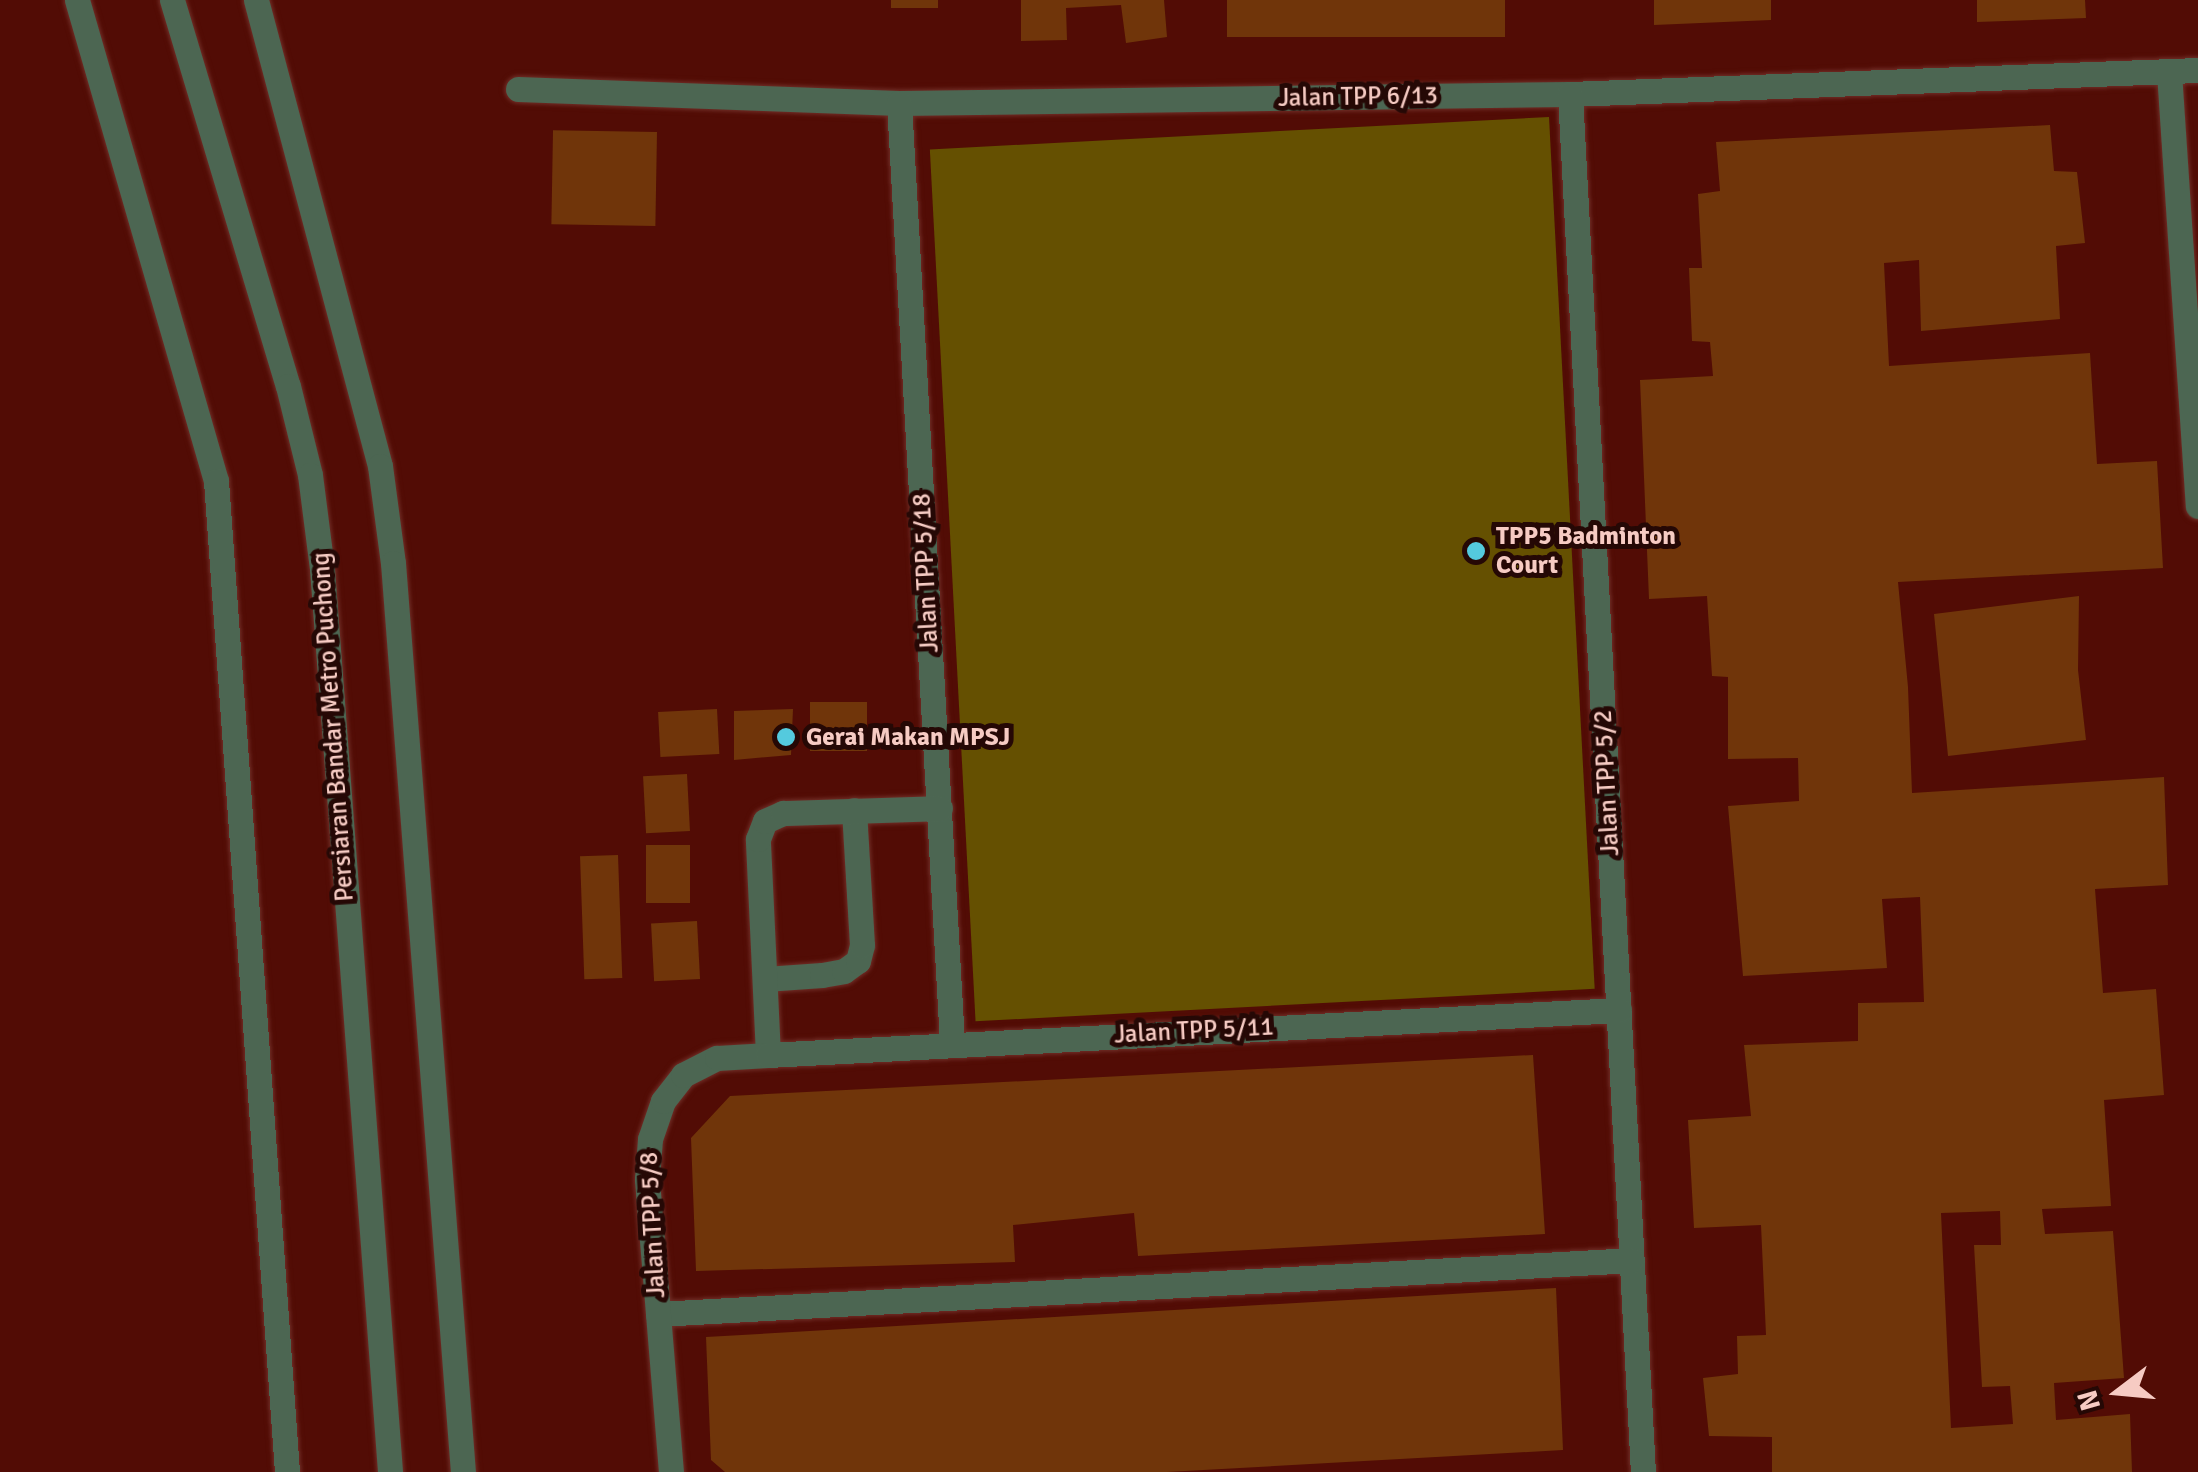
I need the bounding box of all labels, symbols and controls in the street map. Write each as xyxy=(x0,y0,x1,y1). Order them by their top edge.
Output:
street label: Jalan TPP 6/13 xyxy=(1278,81,1438,113)
street label: Jalan TPP 5/18 xyxy=(907,493,945,653)
place label: TPP5 Badminton Court xyxy=(1496,522,1676,581)
marker: TPP5 Badminton Court xyxy=(1465,540,1487,562)
street label: Persiaran Bandar Metro Puchong xyxy=(306,551,360,903)
street label: Jalan TPP 5/2 xyxy=(1588,709,1626,857)
place label: Gerai Makan MPSJ xyxy=(806,722,1010,752)
marker: Gerai Makan MPSJ xyxy=(775,726,797,748)
street label: Jalan TPP 5/11 xyxy=(1114,1012,1274,1050)
street label: Jalan TPP 5/8 xyxy=(634,1151,672,1299)
north arrow xyxy=(2068,1342,2168,1442)
text: N xyxy=(2070,1386,2108,1414)

